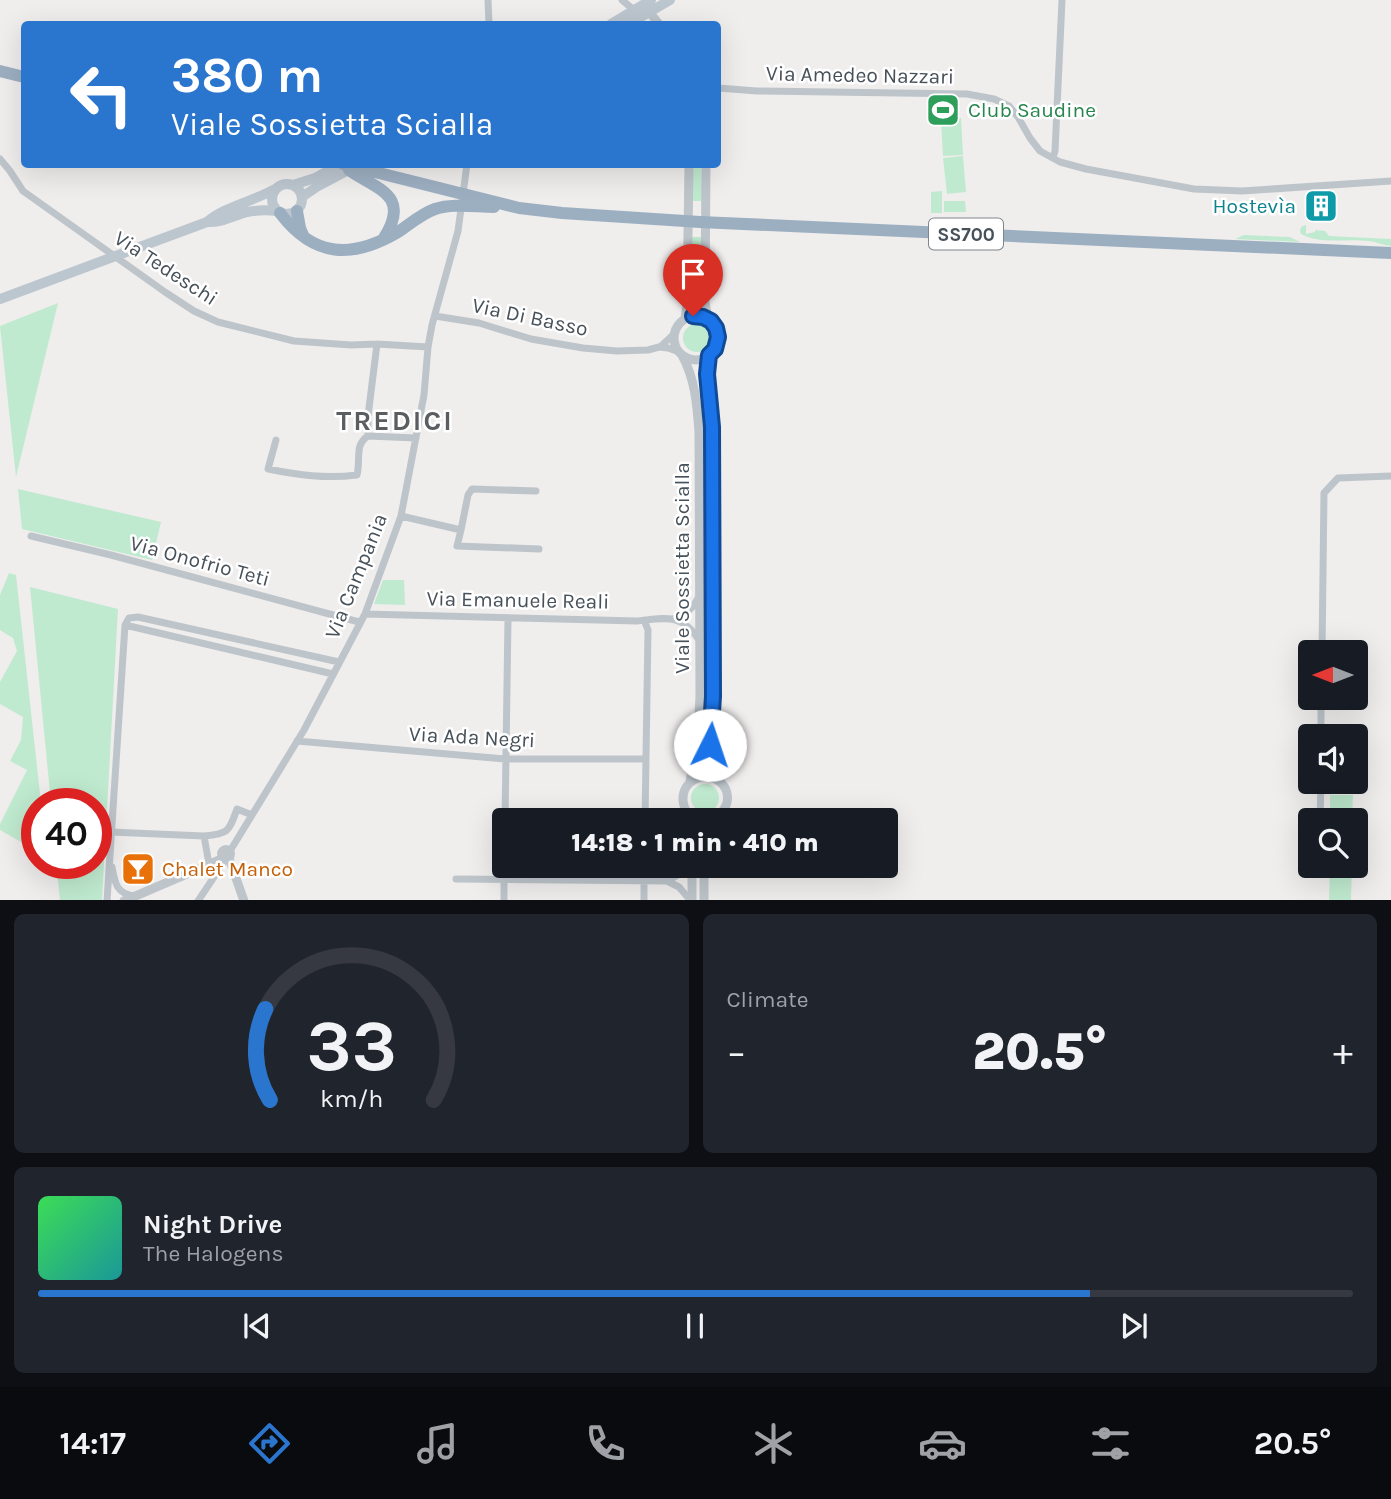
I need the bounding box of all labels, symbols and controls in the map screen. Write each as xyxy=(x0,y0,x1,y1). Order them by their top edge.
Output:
text: 380 m xyxy=(171,47,323,104)
icon: left xyxy=(56,49,147,140)
street label: Via Amedeo Nazzari xyxy=(766,61,954,89)
sports icon: Club Saudine xyxy=(924,91,962,129)
place label: Club Saudine xyxy=(968,98,1096,122)
text: Viale Sossietta Scialla xyxy=(171,106,493,143)
building icon: Hostevìa xyxy=(1302,187,1340,225)
place label: Hostevìa xyxy=(1212,194,1296,218)
road number: SS700 xyxy=(929,218,1003,250)
street label: Via Tedeschi xyxy=(110,226,222,310)
pin xyxy=(663,244,723,316)
icon: arrive xyxy=(674,255,712,293)
street label: Via Di Basso xyxy=(470,293,590,341)
district label: TREDICI xyxy=(336,404,454,437)
street label: Viale Sossietta Scialla xyxy=(670,462,694,674)
street label: Via Campania xyxy=(320,510,392,642)
street label: Via Onofrio Teti xyxy=(127,531,273,591)
street label: Via Emanuele Reali xyxy=(426,586,610,614)
north arrow xyxy=(1298,640,1368,710)
map controls xyxy=(1298,640,1368,878)
position arrow xyxy=(673,708,747,782)
street label: Via Ada Negri xyxy=(408,722,536,752)
button: sound xyxy=(1298,724,1368,794)
speed limit sign: 40 xyxy=(21,788,112,879)
button: search xyxy=(1298,808,1368,878)
text: 14:18 · 1 min · 410 m xyxy=(571,827,819,858)
bar icon: Chalet Manco xyxy=(119,850,157,888)
place label: Chalet Manco xyxy=(162,857,293,881)
text: Climate xyxy=(727,986,809,1013)
text: 33 xyxy=(306,1003,397,1088)
text: 20.5° xyxy=(972,1021,1107,1082)
text: − xyxy=(727,1030,746,1075)
text: + xyxy=(1333,1030,1353,1075)
text: km/h xyxy=(320,1083,383,1112)
text: Night Drive xyxy=(143,1209,282,1240)
text: The Halogens xyxy=(143,1240,283,1267)
icon: previous xyxy=(238,1307,276,1345)
icon: pause xyxy=(676,1307,714,1345)
icon: next xyxy=(1115,1307,1153,1345)
icon: directions xyxy=(245,1419,294,1468)
icon: music xyxy=(413,1419,462,1468)
icon: phone xyxy=(581,1419,630,1468)
icon: climate xyxy=(749,1419,798,1468)
icon: car xyxy=(918,1419,967,1468)
icon: filters xyxy=(1086,1419,1135,1468)
text: 14:17 xyxy=(60,1425,126,1462)
text: 20.5° xyxy=(1254,1425,1331,1462)

